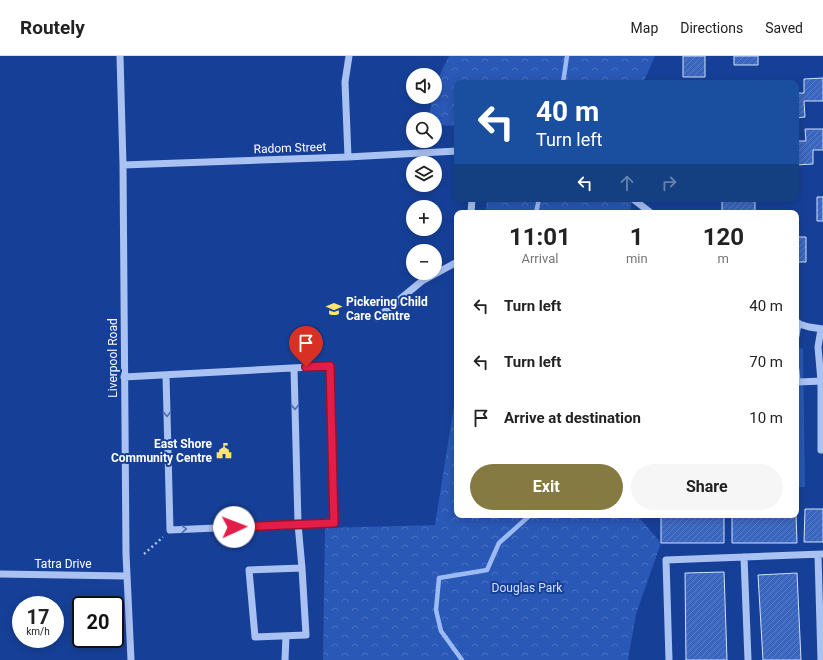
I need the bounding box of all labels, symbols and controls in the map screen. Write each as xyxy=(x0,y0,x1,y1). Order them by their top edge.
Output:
text: Routely xyxy=(20,16,85,39)
text: Map xyxy=(631,20,658,36)
text: Directions xyxy=(680,20,743,36)
text: Saved xyxy=(765,20,803,36)
map controls xyxy=(406,68,442,280)
button: sound xyxy=(406,68,442,104)
text: 40 m xyxy=(536,95,599,128)
icon: left xyxy=(470,96,522,148)
button: search xyxy=(406,112,442,148)
text: Turn left xyxy=(536,129,602,150)
street label: Radom Street xyxy=(253,140,327,156)
button: layers xyxy=(406,156,442,192)
icon: left xyxy=(574,172,596,194)
icon: ahead xyxy=(616,172,638,194)
icon: right xyxy=(658,172,680,194)
button: + xyxy=(406,200,442,236)
text: 11:01 xyxy=(509,223,571,251)
text: 1 xyxy=(630,223,644,251)
text: 120 xyxy=(703,223,744,251)
button: − xyxy=(406,244,442,280)
text: Arrival xyxy=(521,251,558,266)
text: min xyxy=(626,251,648,266)
text: m xyxy=(718,251,729,266)
place label: Pickering Child Care Centre xyxy=(346,295,428,323)
icon: left xyxy=(470,295,492,317)
text: Turn left xyxy=(504,297,561,315)
text: 40 m xyxy=(749,297,783,315)
school or university icon: Pickering Child Care Centre xyxy=(325,300,343,318)
street label: Liverpool Road xyxy=(106,318,120,398)
pin xyxy=(289,326,323,367)
icon: arrive xyxy=(295,332,317,354)
icon: left xyxy=(470,351,492,373)
text: Turn left xyxy=(504,353,561,371)
text: 70 m xyxy=(749,353,783,371)
one-way arrow xyxy=(291,404,299,410)
icon: arrive xyxy=(470,407,492,429)
text: Arrive at destination xyxy=(504,409,641,427)
text: 10 m xyxy=(749,409,783,427)
one-way arrow xyxy=(163,411,171,417)
place label: East Shore Community Centre xyxy=(111,437,213,465)
public building icon: East Shore Community Centre xyxy=(215,442,233,460)
button: Exit xyxy=(470,464,623,510)
button: Share xyxy=(631,464,783,510)
position arrow xyxy=(213,506,255,548)
one-way arrow xyxy=(181,525,187,533)
street label: Tatra Drive xyxy=(34,557,92,571)
park label: Douglas Park xyxy=(492,581,563,595)
speed limit sign: 20 xyxy=(72,596,124,648)
text: 17 xyxy=(27,605,49,629)
text: km/h xyxy=(26,626,50,637)

